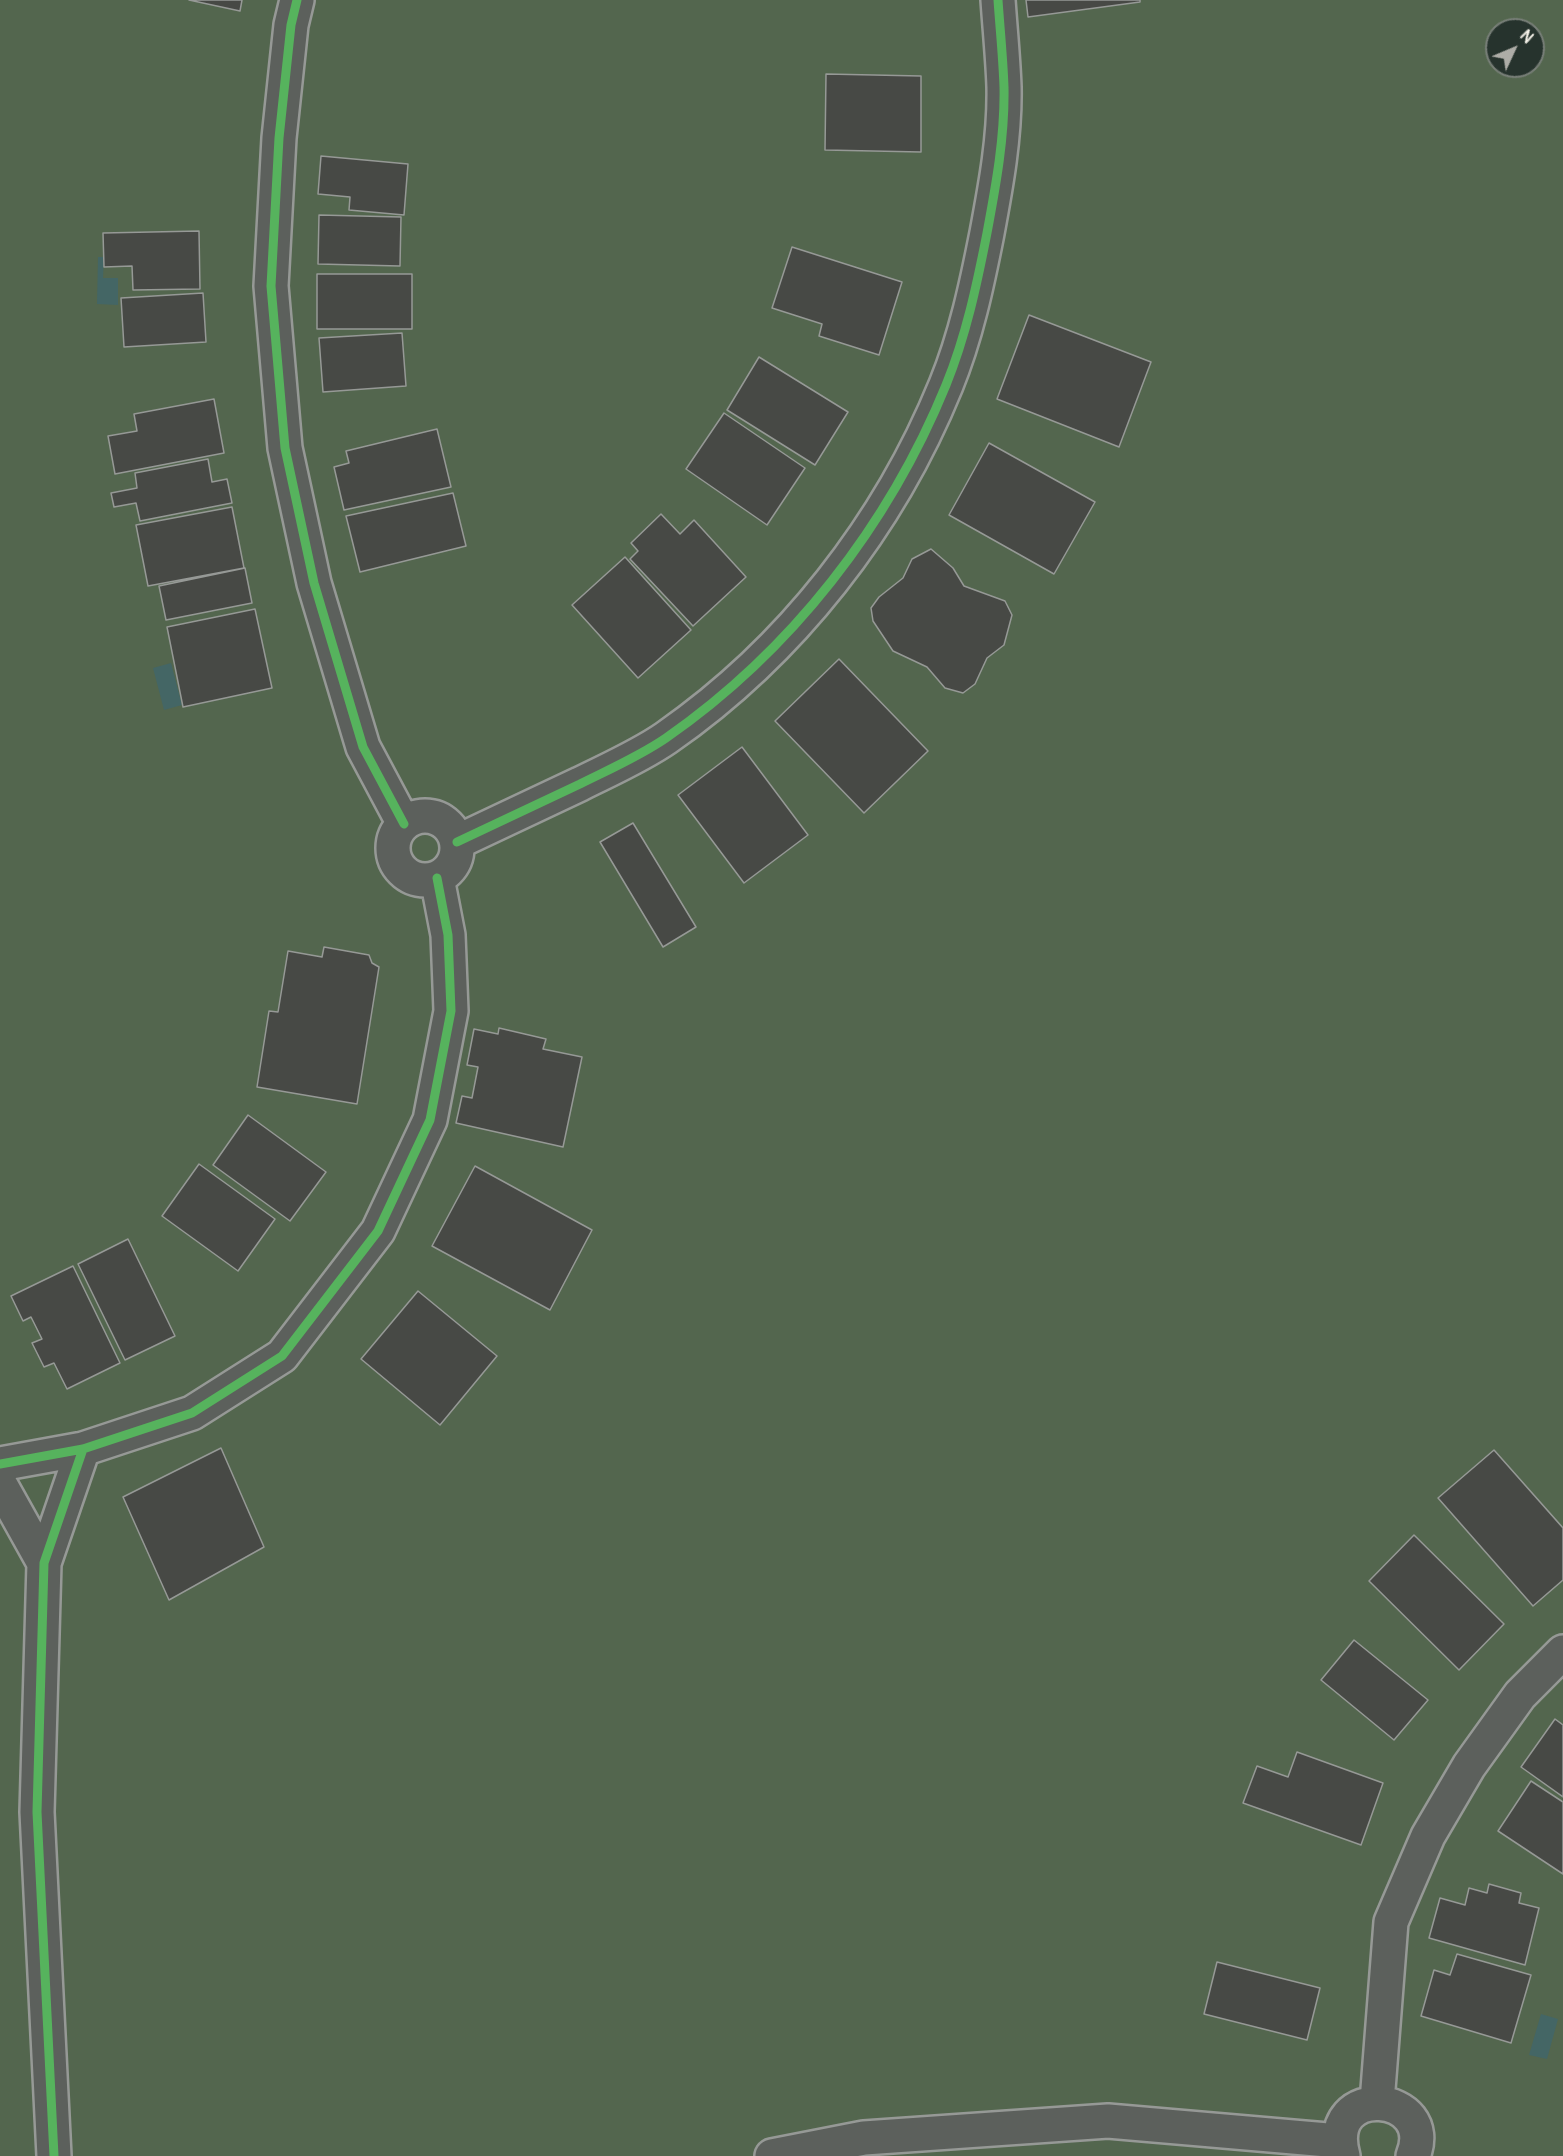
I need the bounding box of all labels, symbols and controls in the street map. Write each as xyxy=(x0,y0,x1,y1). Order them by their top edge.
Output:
north arrow xyxy=(1485,18,1545,78)
text: N xyxy=(1516,26,1537,48)

